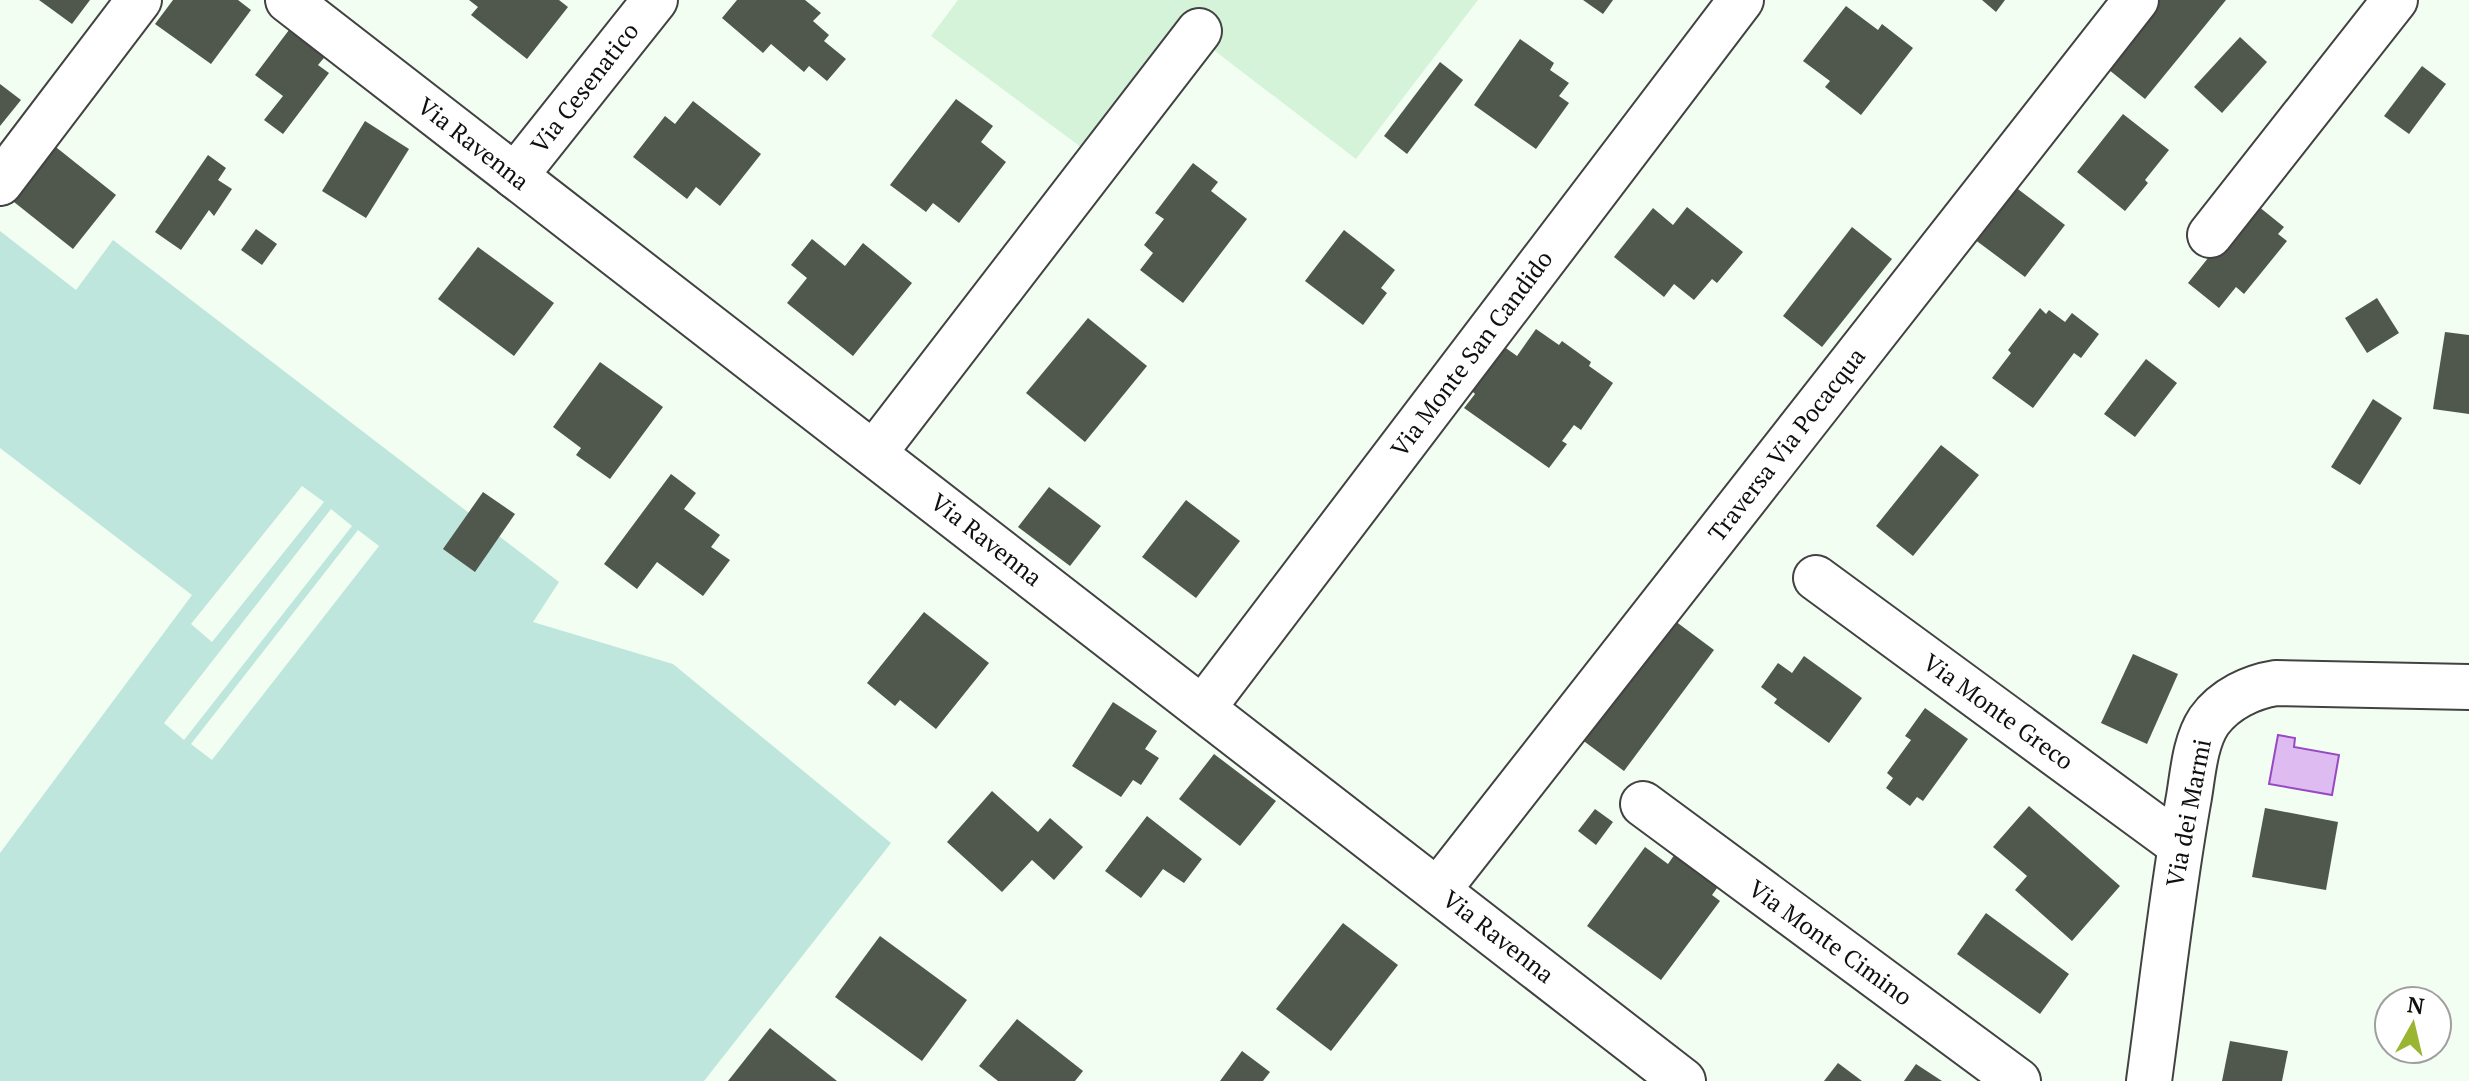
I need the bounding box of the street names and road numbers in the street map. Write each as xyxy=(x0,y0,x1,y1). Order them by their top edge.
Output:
street label: Via Cesenatico xyxy=(523,15,645,159)
street label: Via Ravenna xyxy=(411,90,536,197)
street label: Via Monte San Candido xyxy=(1383,244,1559,463)
street label: Traversa Via Pocacqua xyxy=(1700,341,1872,548)
street label: Via Ravenna xyxy=(924,486,1049,593)
street label: Via Monte Greco xyxy=(1917,646,2080,777)
street label: Via dei Marmi xyxy=(2158,736,2218,890)
street label: Via Monte Cimino xyxy=(1742,872,1919,1012)
street label: Via Ravenna xyxy=(1436,883,1561,990)

